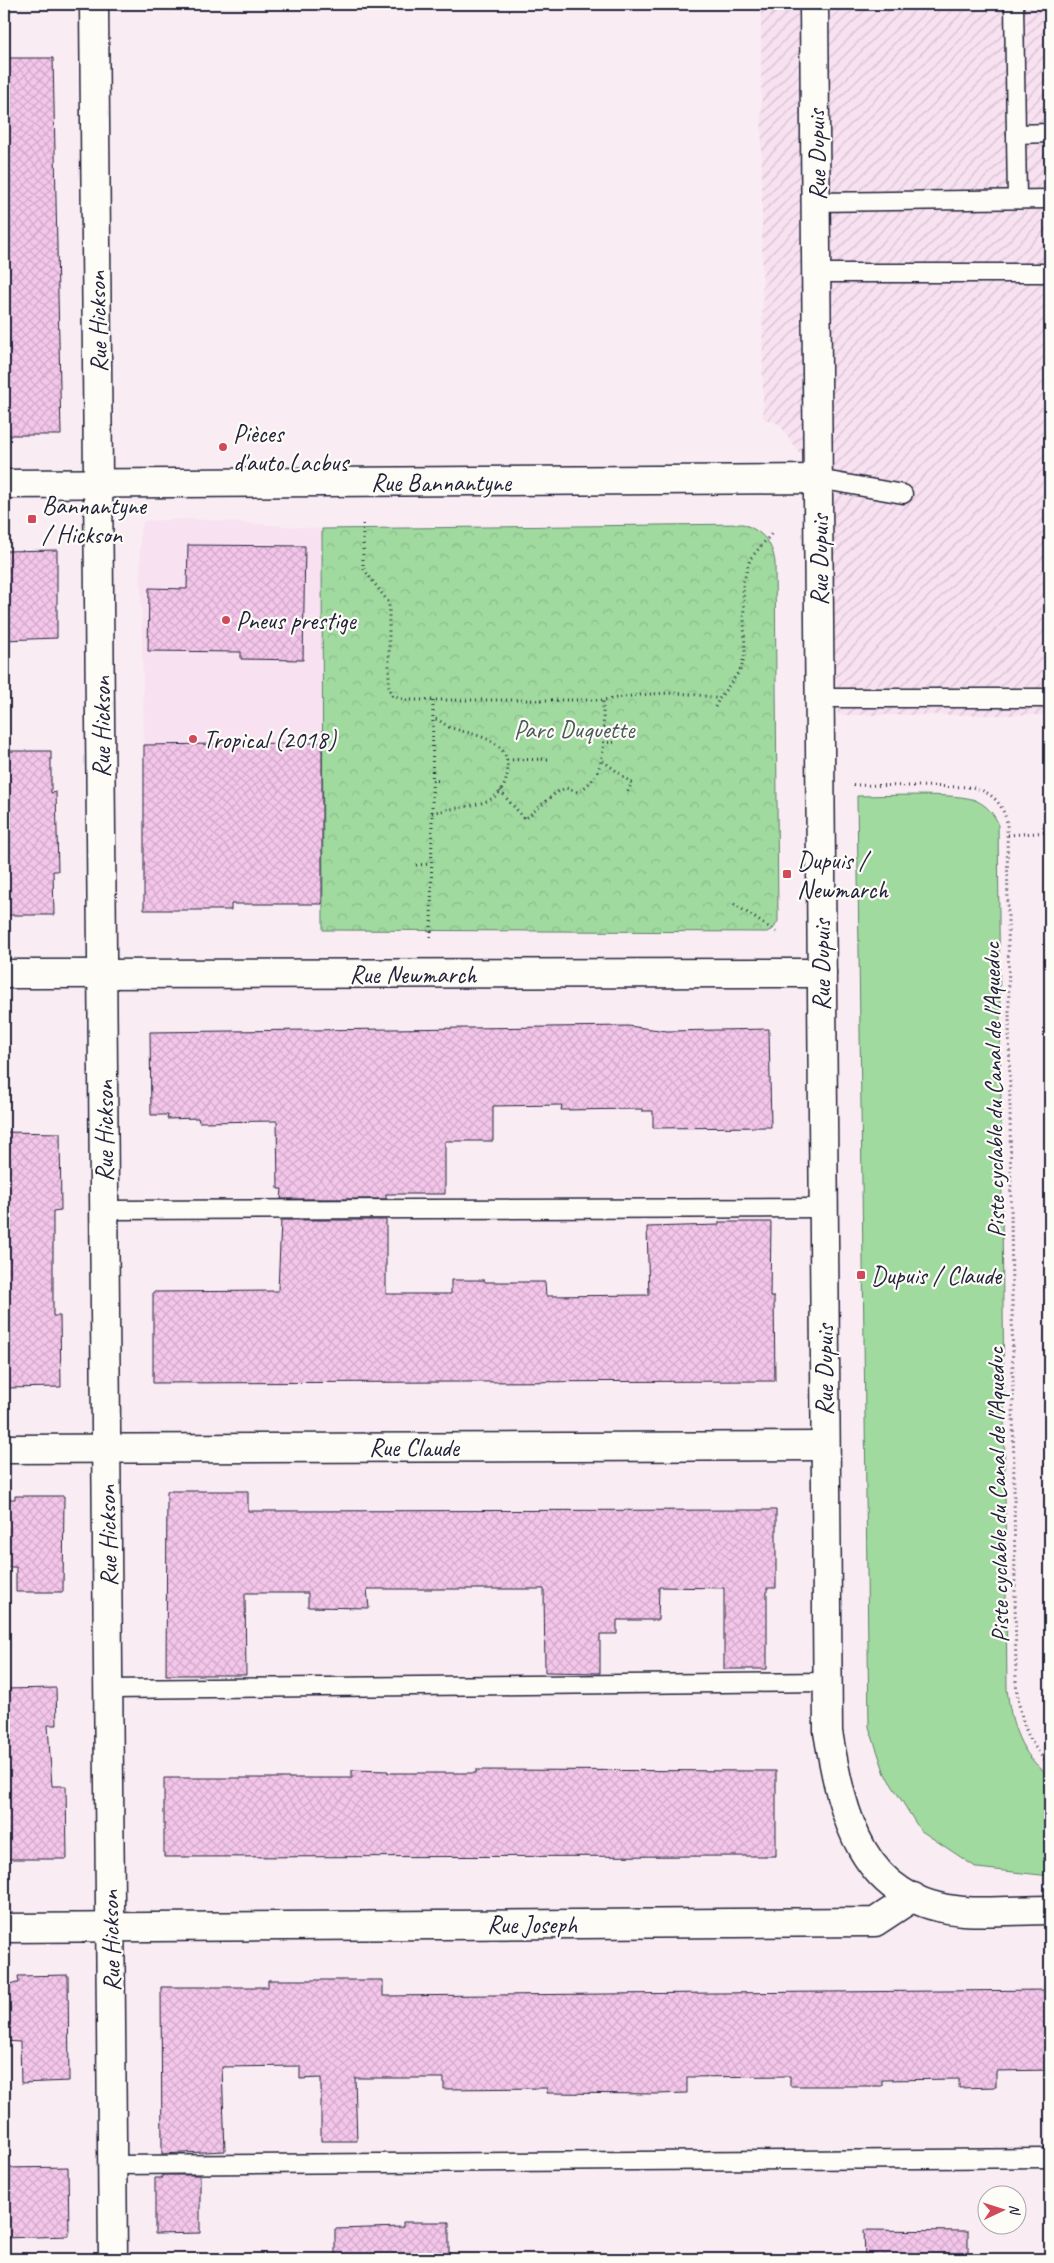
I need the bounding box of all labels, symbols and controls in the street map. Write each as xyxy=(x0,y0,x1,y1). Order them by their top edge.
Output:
street label: Rue Dupuis xyxy=(800,107,834,201)
street label: Rue Hickson xyxy=(81,270,115,373)
place label: Pièces d'auto Lacbus xyxy=(233,418,351,479)
marker: Pièces d'auto Lacbus xyxy=(217,441,229,453)
street label: Rue Bannantyne xyxy=(371,467,513,499)
place label: Bannantyne / Hickson xyxy=(42,490,148,551)
street label: Rue Dupuis xyxy=(804,512,836,606)
marker: Bannantyne / Hickson xyxy=(26,513,38,525)
place label: Pneus prestige xyxy=(236,605,357,637)
marker: Pneus prestige xyxy=(220,614,232,626)
street label: Rue Hickson xyxy=(86,676,118,778)
park label: Parc Duquette xyxy=(514,714,636,746)
place label: Tropical (2018) xyxy=(203,724,338,756)
marker: Tropical (2018) xyxy=(187,733,199,745)
place label: Dupuis / Newmarch xyxy=(797,845,889,906)
marker: Dupuis / Newmarch xyxy=(781,868,793,880)
street label: Rue Dupuis xyxy=(806,917,838,1011)
street label: Piste cyclable du Canal de l'Aqueduc xyxy=(975,941,1013,1238)
street label: Rue Newmarch xyxy=(350,959,478,991)
street label: Rue Hickson xyxy=(89,1080,121,1182)
place label: Dupuis / Claude xyxy=(871,1260,1003,1292)
marker: Dupuis / Claude xyxy=(855,1269,867,1281)
street label: Rue Dupuis xyxy=(809,1322,841,1416)
street label: Piste cyclable du Canal de l'Aqueduc xyxy=(979,1346,1017,1643)
street label: Rue Claude xyxy=(369,1432,461,1464)
street label: Rue Hickson xyxy=(91,1484,125,1587)
street label: Rue Hickson xyxy=(94,1889,128,1992)
street label: Rue Joseph xyxy=(487,1909,578,1941)
north arrow xyxy=(976,2186,1026,2236)
text: N xyxy=(1006,2204,1023,2216)

